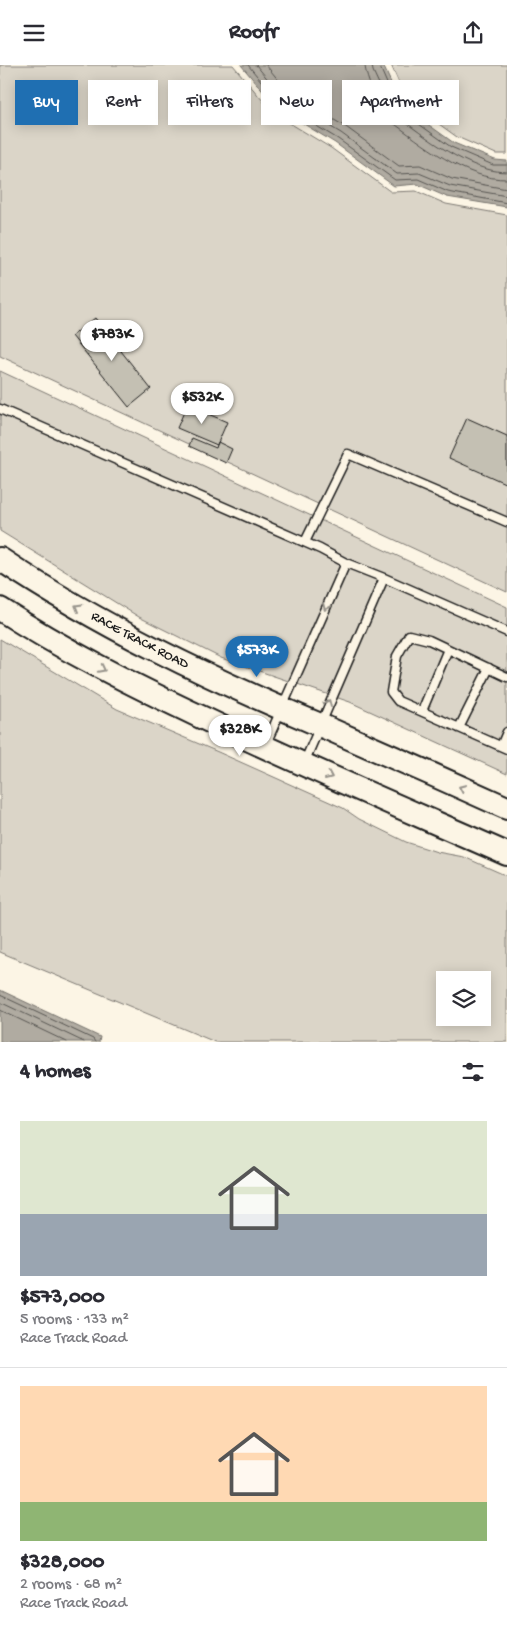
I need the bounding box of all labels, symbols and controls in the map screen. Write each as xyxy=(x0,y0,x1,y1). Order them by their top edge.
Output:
icon: menu xyxy=(20,19,48,47)
icon: share xyxy=(459,19,487,47)
text: Roofr xyxy=(229,20,278,46)
chip: Buy xyxy=(15,80,78,125)
chip: Rent xyxy=(88,80,158,125)
chip: Filters xyxy=(168,80,251,125)
chip: New xyxy=(261,80,332,125)
chip: Apartment xyxy=(342,80,459,125)
pin: $783K xyxy=(77,319,147,362)
text: $783K xyxy=(91,326,133,345)
pin: $532K xyxy=(167,383,237,425)
text: $532K xyxy=(182,389,222,408)
one-way arrow xyxy=(322,602,333,611)
one-way arrow xyxy=(75,604,84,614)
street label: RACE TRACK ROAD xyxy=(88,608,192,673)
pin: $573K xyxy=(222,635,292,678)
text: $573K xyxy=(236,642,278,661)
one-way arrow xyxy=(97,663,106,673)
one-way arrow xyxy=(322,699,333,708)
pin: $328K xyxy=(205,715,275,757)
text: $328K xyxy=(220,721,260,740)
one-way arrow xyxy=(324,770,332,780)
one-way arrow xyxy=(458,784,467,795)
map controls xyxy=(436,971,491,1026)
button: layers xyxy=(436,971,491,1026)
icon: filters xyxy=(459,1058,487,1086)
text: 4 homes xyxy=(20,1060,91,1085)
icon: home xyxy=(209,1153,299,1243)
text: $573,000 xyxy=(20,1286,105,1311)
text: 5 rooms · 133 m² xyxy=(20,1311,129,1330)
text: Race Track Road xyxy=(20,1330,127,1349)
icon: home xyxy=(209,1419,299,1509)
text: $328,000 xyxy=(20,1551,105,1576)
text: 2 rooms · 68 m² xyxy=(20,1576,122,1595)
text: Race Track Road xyxy=(20,1595,127,1614)

